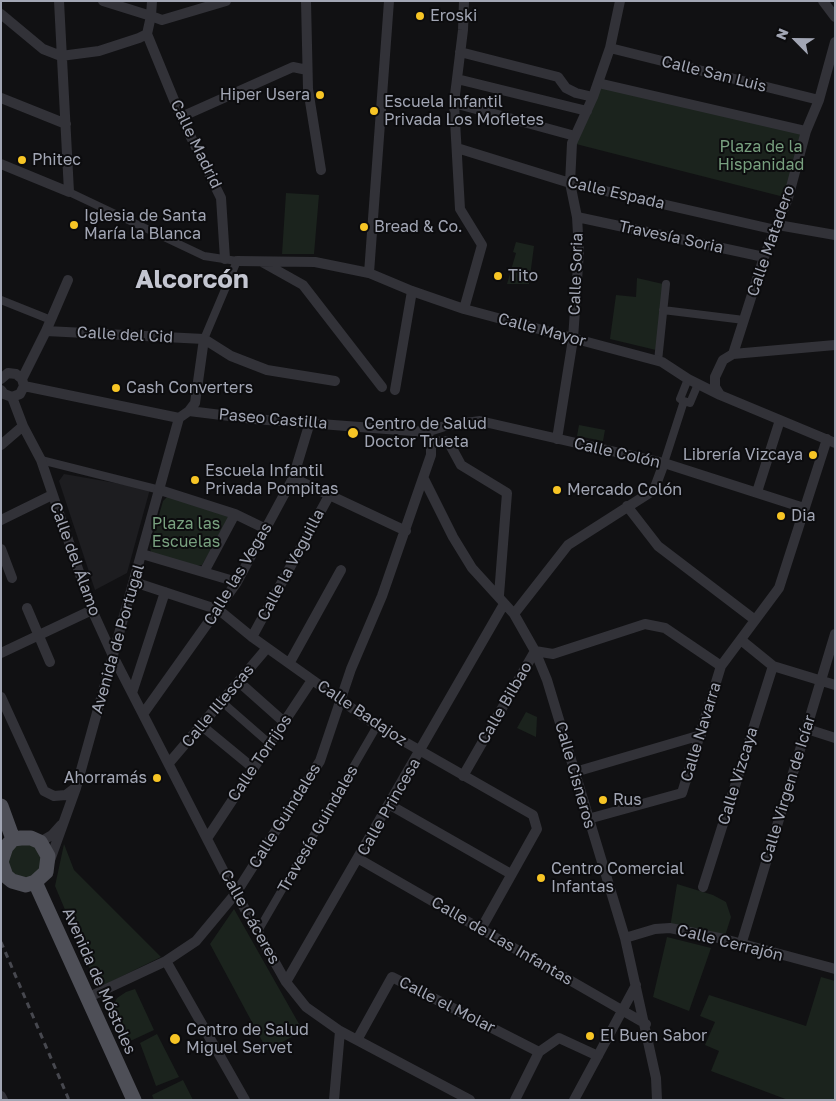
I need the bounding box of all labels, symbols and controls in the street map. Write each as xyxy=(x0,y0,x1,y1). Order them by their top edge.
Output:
place label: Eroski xyxy=(430,6,477,26)
marker: Eroski xyxy=(414,10,426,22)
north arrow xyxy=(771,15,821,65)
text: N xyxy=(772,26,792,42)
street label: Calle San Luis xyxy=(659,52,769,96)
place label: Hiper Usera xyxy=(220,85,310,105)
marker: Hiper Usera xyxy=(314,89,326,101)
place label: Escuela Infantil Privada Los Mofletes xyxy=(384,92,544,130)
street label: Calle Madrid xyxy=(166,97,226,191)
marker: Escuela Infantil Privada Los Mofletes xyxy=(368,105,380,117)
park label: Plaza de la Hispanidad xyxy=(718,137,804,175)
place label: Phitec xyxy=(32,150,81,170)
marker: Phitec xyxy=(16,154,28,166)
street label: Calle Espada xyxy=(565,172,667,214)
street label: Calle Matadero xyxy=(743,183,799,299)
place label: Iglesia de Santa María la Blanca xyxy=(84,206,206,244)
place label: Bread & Co. xyxy=(374,217,463,237)
street label: Travesía Soria xyxy=(617,217,725,257)
marker: Iglesia de Santa María la Blanca xyxy=(68,219,80,231)
marker: Bread & Co. xyxy=(358,221,370,233)
street label: Calle Soria xyxy=(565,232,587,316)
district label: Alcorcón xyxy=(135,264,249,296)
place label: Tito xyxy=(508,266,538,286)
marker: Tito xyxy=(492,270,504,282)
street label: Calle Mayor xyxy=(496,309,588,351)
street label: Calle del Cid xyxy=(76,323,174,347)
place label: Cash Converters xyxy=(126,378,253,398)
marker: Cash Converters xyxy=(110,382,122,394)
street label: Paseo Castilla xyxy=(218,405,328,433)
place label: Centro de Salud Doctor Trueta xyxy=(364,414,487,452)
marker: Centro de Salud Doctor Trueta xyxy=(346,426,360,440)
street label: Calle Colón xyxy=(572,434,662,472)
place label: Librería Vizcaya xyxy=(683,445,803,465)
marker: Librería Vizcaya xyxy=(807,449,819,461)
place label: Escuela Infantil Privada Pompitas xyxy=(205,461,339,499)
marker: Escuela Infantil Privada Pompitas xyxy=(189,474,201,486)
place label: Mercado Colón xyxy=(567,480,682,500)
marker: Mercado Colón xyxy=(551,484,563,496)
street label: Calle del Álamo xyxy=(45,499,105,619)
street label: Calle la Veguilla xyxy=(254,506,328,624)
place label: Dia xyxy=(791,506,816,526)
marker: Dia xyxy=(775,510,787,522)
park label: Plaza las Escuelas xyxy=(152,514,220,552)
street label: Calle las Vegas xyxy=(200,519,276,629)
street label: Avenida de Portugal xyxy=(87,562,149,716)
street label: Calle Bilbao xyxy=(474,658,536,748)
street label: Calle Illescas xyxy=(178,661,258,751)
street label: Calle Badajoz xyxy=(314,676,410,750)
street label: Calle Navarra xyxy=(677,680,725,784)
street label: Calle Torrijos xyxy=(224,711,296,805)
street label: Calle Virgen de Icíar xyxy=(756,713,820,865)
street label: Calle Cisneros xyxy=(551,719,599,831)
street label: Calle Vizcaya xyxy=(714,725,762,827)
street label: Calle Princesa xyxy=(353,755,425,859)
street label: Calle Guindales xyxy=(245,760,325,872)
street label: Travesía Guindales xyxy=(274,762,362,896)
place label: Ahorramás xyxy=(64,768,147,788)
marker: Ahorramás xyxy=(151,772,163,784)
place label: Rus xyxy=(613,790,642,810)
marker: Rus xyxy=(597,794,609,806)
place label: Centro Comercial Infantas xyxy=(551,859,684,897)
street label: Calle Cáceres xyxy=(216,866,284,968)
marker: Centro Comercial Infantas xyxy=(535,872,547,884)
street label: Calle de Las Infantas xyxy=(428,893,576,989)
street label: Avenida de Móstoles xyxy=(58,905,140,1057)
street label: Calle Cerrajón xyxy=(675,921,785,965)
street label: Calle el Molar xyxy=(396,973,498,1037)
place label: Centro de Salud Miguel Servet xyxy=(186,1020,309,1058)
place label: El Buen Sabor xyxy=(600,1026,707,1046)
marker: El Buen Sabor xyxy=(584,1030,596,1042)
marker: Centro de Salud Miguel Servet xyxy=(168,1032,182,1046)

